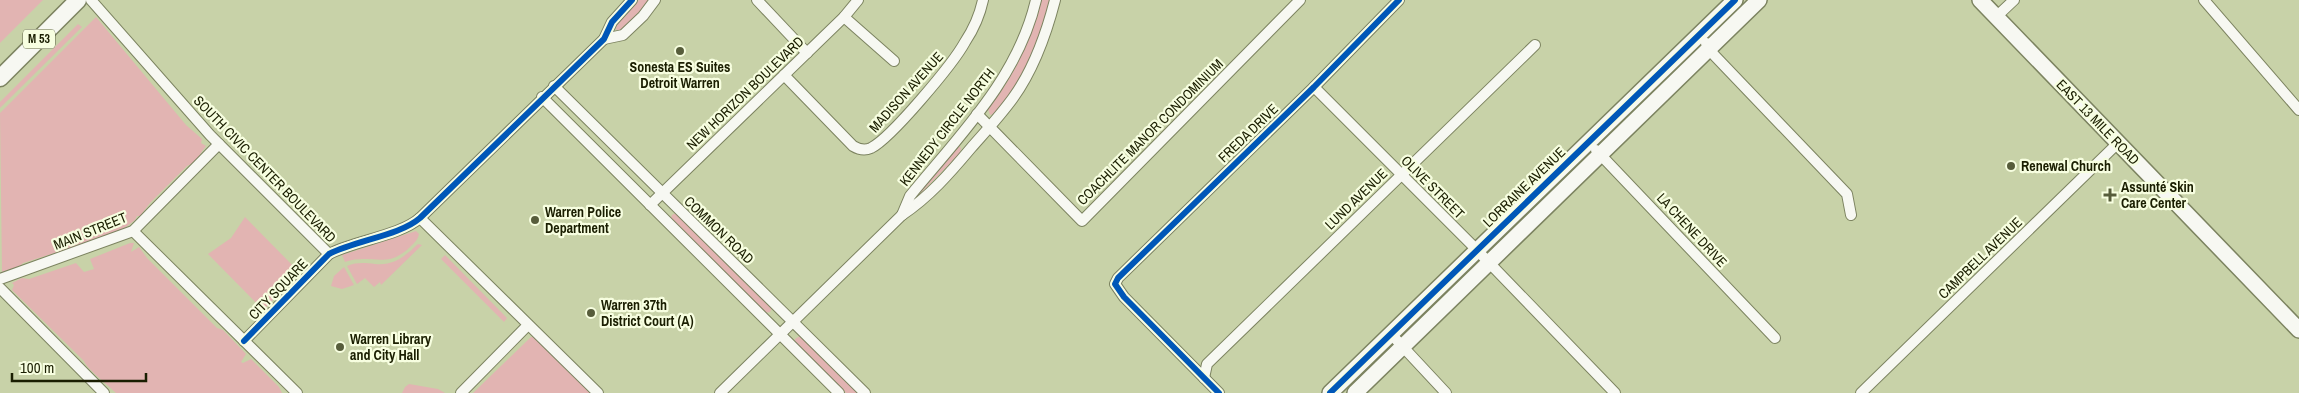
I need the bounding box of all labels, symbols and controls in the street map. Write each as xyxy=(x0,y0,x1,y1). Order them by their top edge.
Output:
road number: M 53 xyxy=(23,30,55,48)
street label: NEW HORIZON BOULEVARD xyxy=(683,32,807,154)
marker: Sonesta ES Suites Detroit Warren xyxy=(674,45,686,57)
street label: MADISON AVENUE xyxy=(865,48,947,136)
street label: COACHLITE MANOR CONDOMINIUM xyxy=(1073,55,1227,209)
place label: Sonesta ES Suites Detroit Warren xyxy=(630,58,730,92)
street label: KENNEDY CIRCLE NORTH xyxy=(895,65,999,189)
street label: EAST 13 MILE ROAD xyxy=(2053,75,2143,169)
street label: SOUTH CIVIC CENTER BOULEVARD xyxy=(190,92,340,246)
street label: FREDA DRIVE xyxy=(1214,100,1282,166)
street label: LORRAINE AVENUE xyxy=(1479,143,1569,231)
street label: OLIVE STREET xyxy=(1398,152,1468,222)
place label: Renewal Church xyxy=(2021,157,2111,175)
marker: Renewal Church xyxy=(2005,160,2017,172)
street label: LUND AVENUE xyxy=(1321,165,1391,233)
place label: Assunté Skin Care Center xyxy=(2121,178,2194,212)
marker: Assunté Skin Care Center xyxy=(2103,188,2117,202)
street label: LA CHENE DRIVE xyxy=(1653,189,1731,271)
street label: COMMON ROAD xyxy=(680,192,758,268)
place label: Warren Police Department xyxy=(545,203,621,237)
street label: MAIN STREET xyxy=(51,208,129,254)
street label: CAMPBELL AVENUE xyxy=(1934,213,2026,303)
marker: Warren Police Department xyxy=(529,214,541,226)
street label: CITY SQUARE xyxy=(245,255,311,323)
place label: Warren 37th District Court (A) xyxy=(601,296,694,330)
marker: Warren 37th District Court (A) xyxy=(585,307,597,319)
place label: Warren Library and City Hall xyxy=(350,330,432,364)
marker: Warren Library and City Hall xyxy=(334,341,346,353)
scale bar xyxy=(12,350,146,382)
text: 100 m xyxy=(20,357,54,378)

